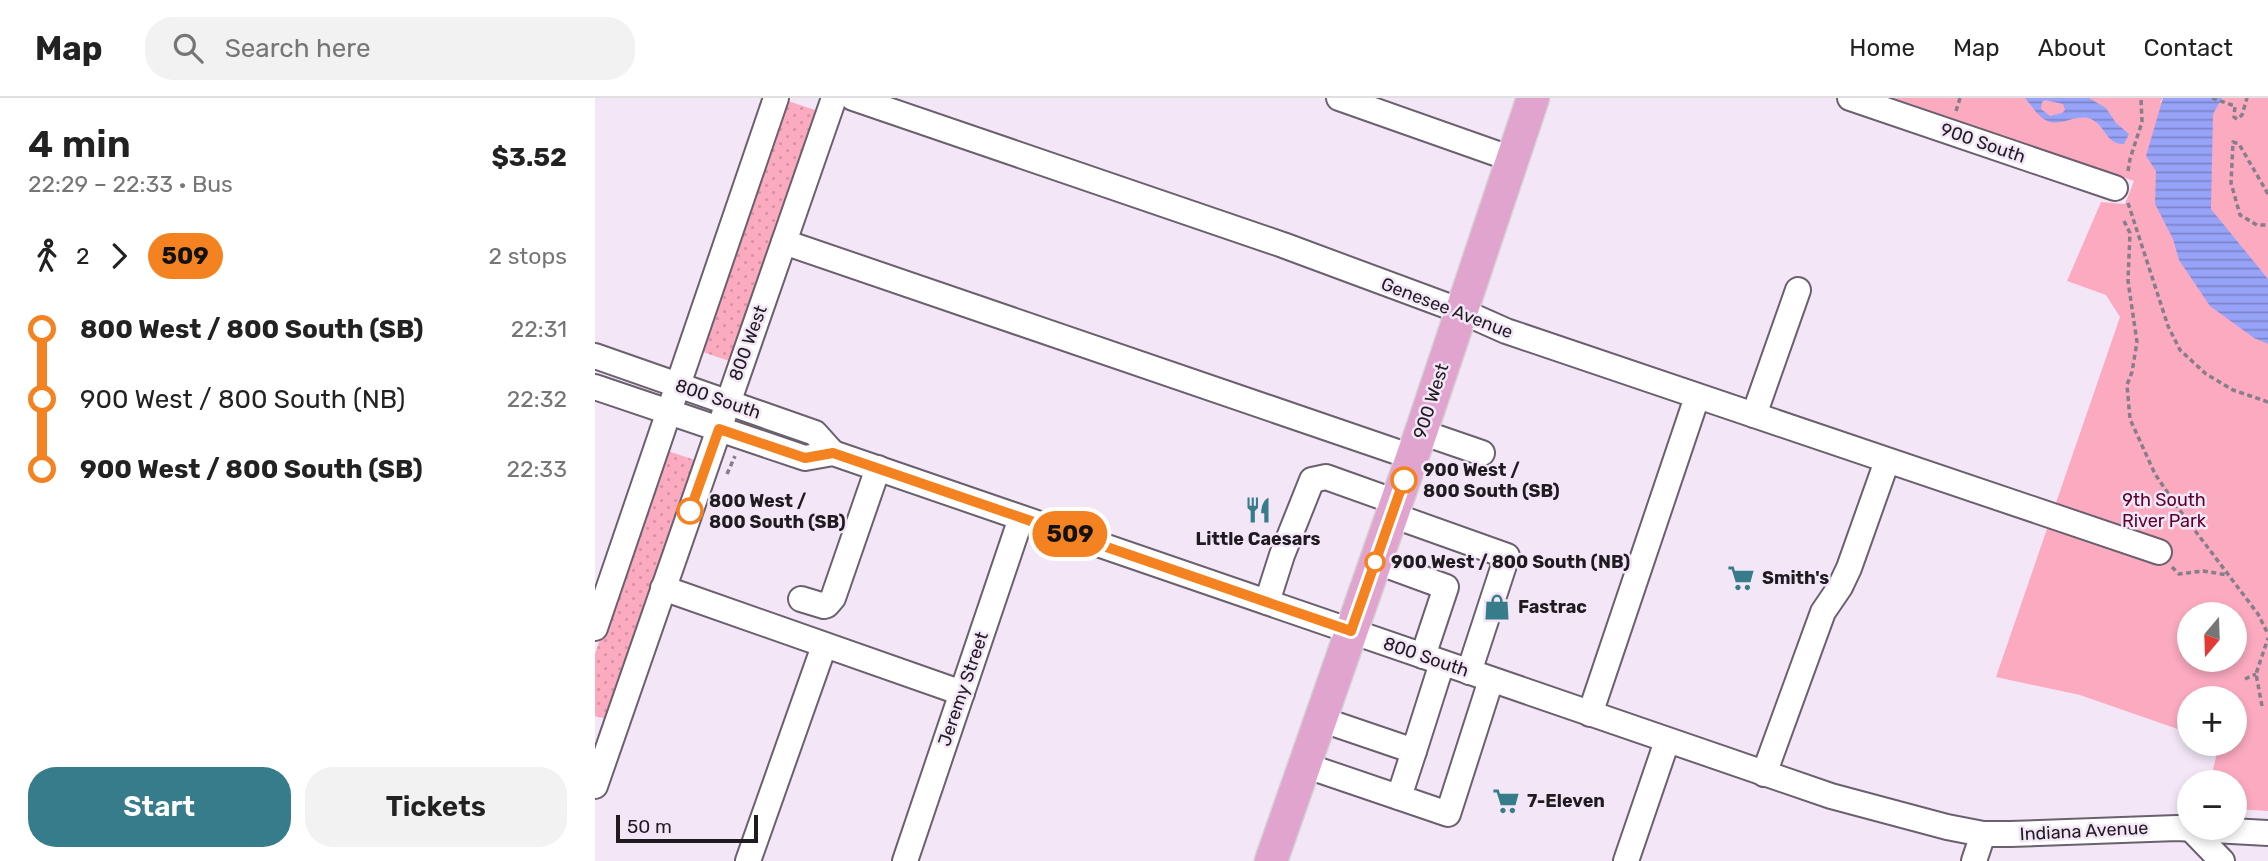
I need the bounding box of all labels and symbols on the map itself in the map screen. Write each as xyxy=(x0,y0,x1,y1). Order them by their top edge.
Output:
street label: 900 South xyxy=(1938,118,2028,168)
street label: Genesee Avenue xyxy=(1378,273,1516,343)
street label: 800 West xyxy=(724,302,772,384)
street label: 900 West xyxy=(1408,361,1454,441)
street label: 800 South xyxy=(672,374,764,424)
place label: 900 West / 800 South (SB) xyxy=(1423,459,1560,502)
marker: 900 West / 800 South (SB) xyxy=(1391,467,1417,493)
park label: 9th South River Park xyxy=(2122,489,2207,532)
place label: 800 West / 800 South (SB) xyxy=(709,490,846,533)
restaurant icon: Little Caesars xyxy=(1243,495,1273,525)
marker: 800 West / 800 South (SB) xyxy=(677,498,703,524)
line badge: 509 xyxy=(1030,511,1110,557)
place label: Little Caesars xyxy=(1195,528,1321,550)
place label: 900 West / 800 South (NB) xyxy=(1391,551,1630,573)
marker: 900 West / 800 South (NB) xyxy=(1365,552,1385,572)
supermarket icon: Smith's xyxy=(1726,563,1756,593)
place label: Smith's xyxy=(1762,567,1829,589)
shop icon: Fastrac xyxy=(1482,592,1512,622)
place label: Fastrac xyxy=(1518,596,1587,618)
north arrow xyxy=(2177,602,2247,672)
street label: Jeremy Street xyxy=(933,629,993,749)
street label: 800 South xyxy=(1380,632,1472,682)
supermarket icon: 7-Eleven xyxy=(1491,786,1521,816)
place label: 7-Eleven xyxy=(1527,790,1605,812)
scale bar xyxy=(616,812,758,844)
street label: Indiana Avenue xyxy=(2019,817,2149,845)

